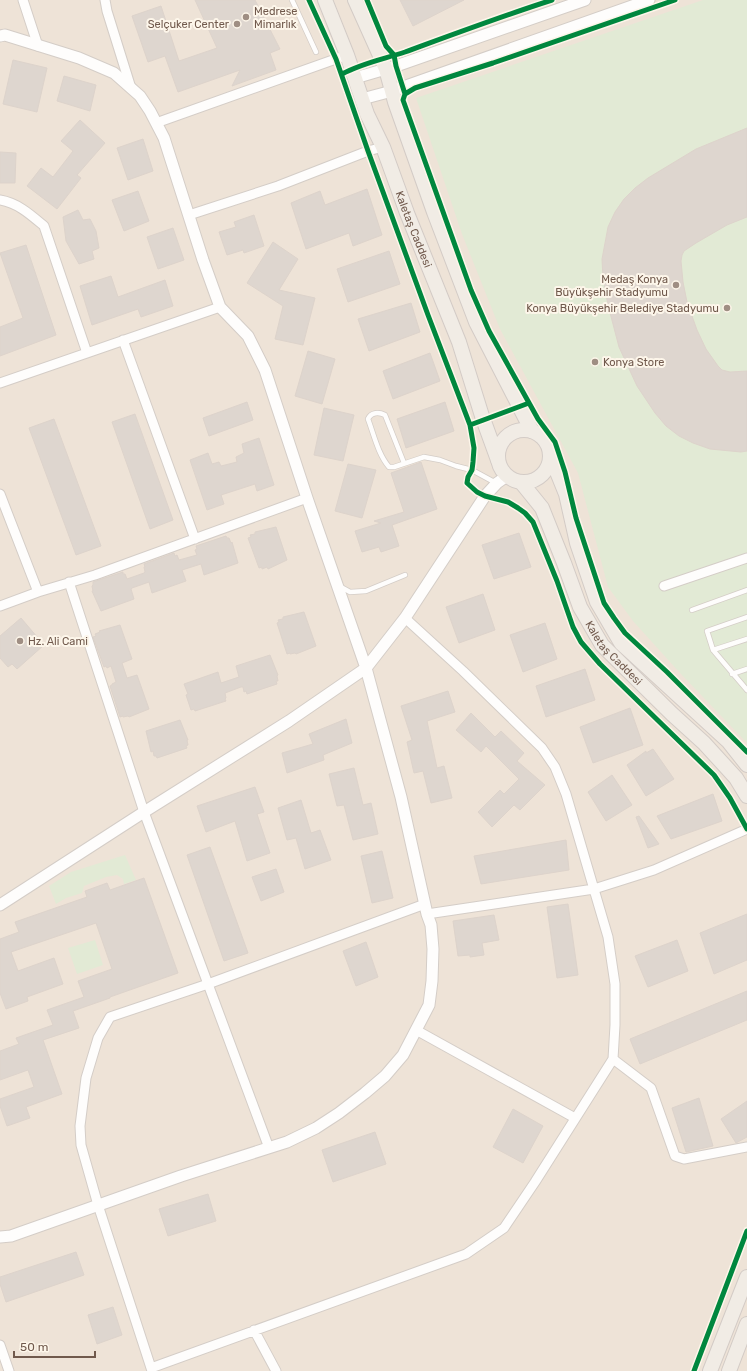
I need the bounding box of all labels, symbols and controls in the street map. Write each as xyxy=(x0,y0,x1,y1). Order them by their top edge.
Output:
place label: Medrese Mimarlık xyxy=(254,5,297,31)
marker: Medrese Mimarlık xyxy=(241,12,251,22)
place label: Selçuker Center xyxy=(148,18,230,31)
marker: Selçuker Center xyxy=(232,19,242,29)
street label: Kaletaş Caddesi xyxy=(393,189,434,270)
place label: Medaş Konya Büyükşehir Stadyumu xyxy=(555,273,668,299)
marker: Medaş Konya Büyükşehir Stadyumu xyxy=(671,280,681,290)
place label: Konya Büyükşehir Belediye Stadyumu xyxy=(526,302,719,315)
marker: Konya Büyükşehir Belediye Stadyumu xyxy=(722,303,732,313)
place label: Konya Store xyxy=(603,356,664,369)
marker: Konya Store xyxy=(590,357,600,367)
street label: Kaletaş Caddesi xyxy=(582,619,645,688)
place label: Hz. Ali Cami xyxy=(28,635,88,648)
marker: Hz. Ali Cami xyxy=(15,636,25,646)
scale bar xyxy=(14,1333,95,1359)
text: 50 m xyxy=(20,1340,48,1354)

